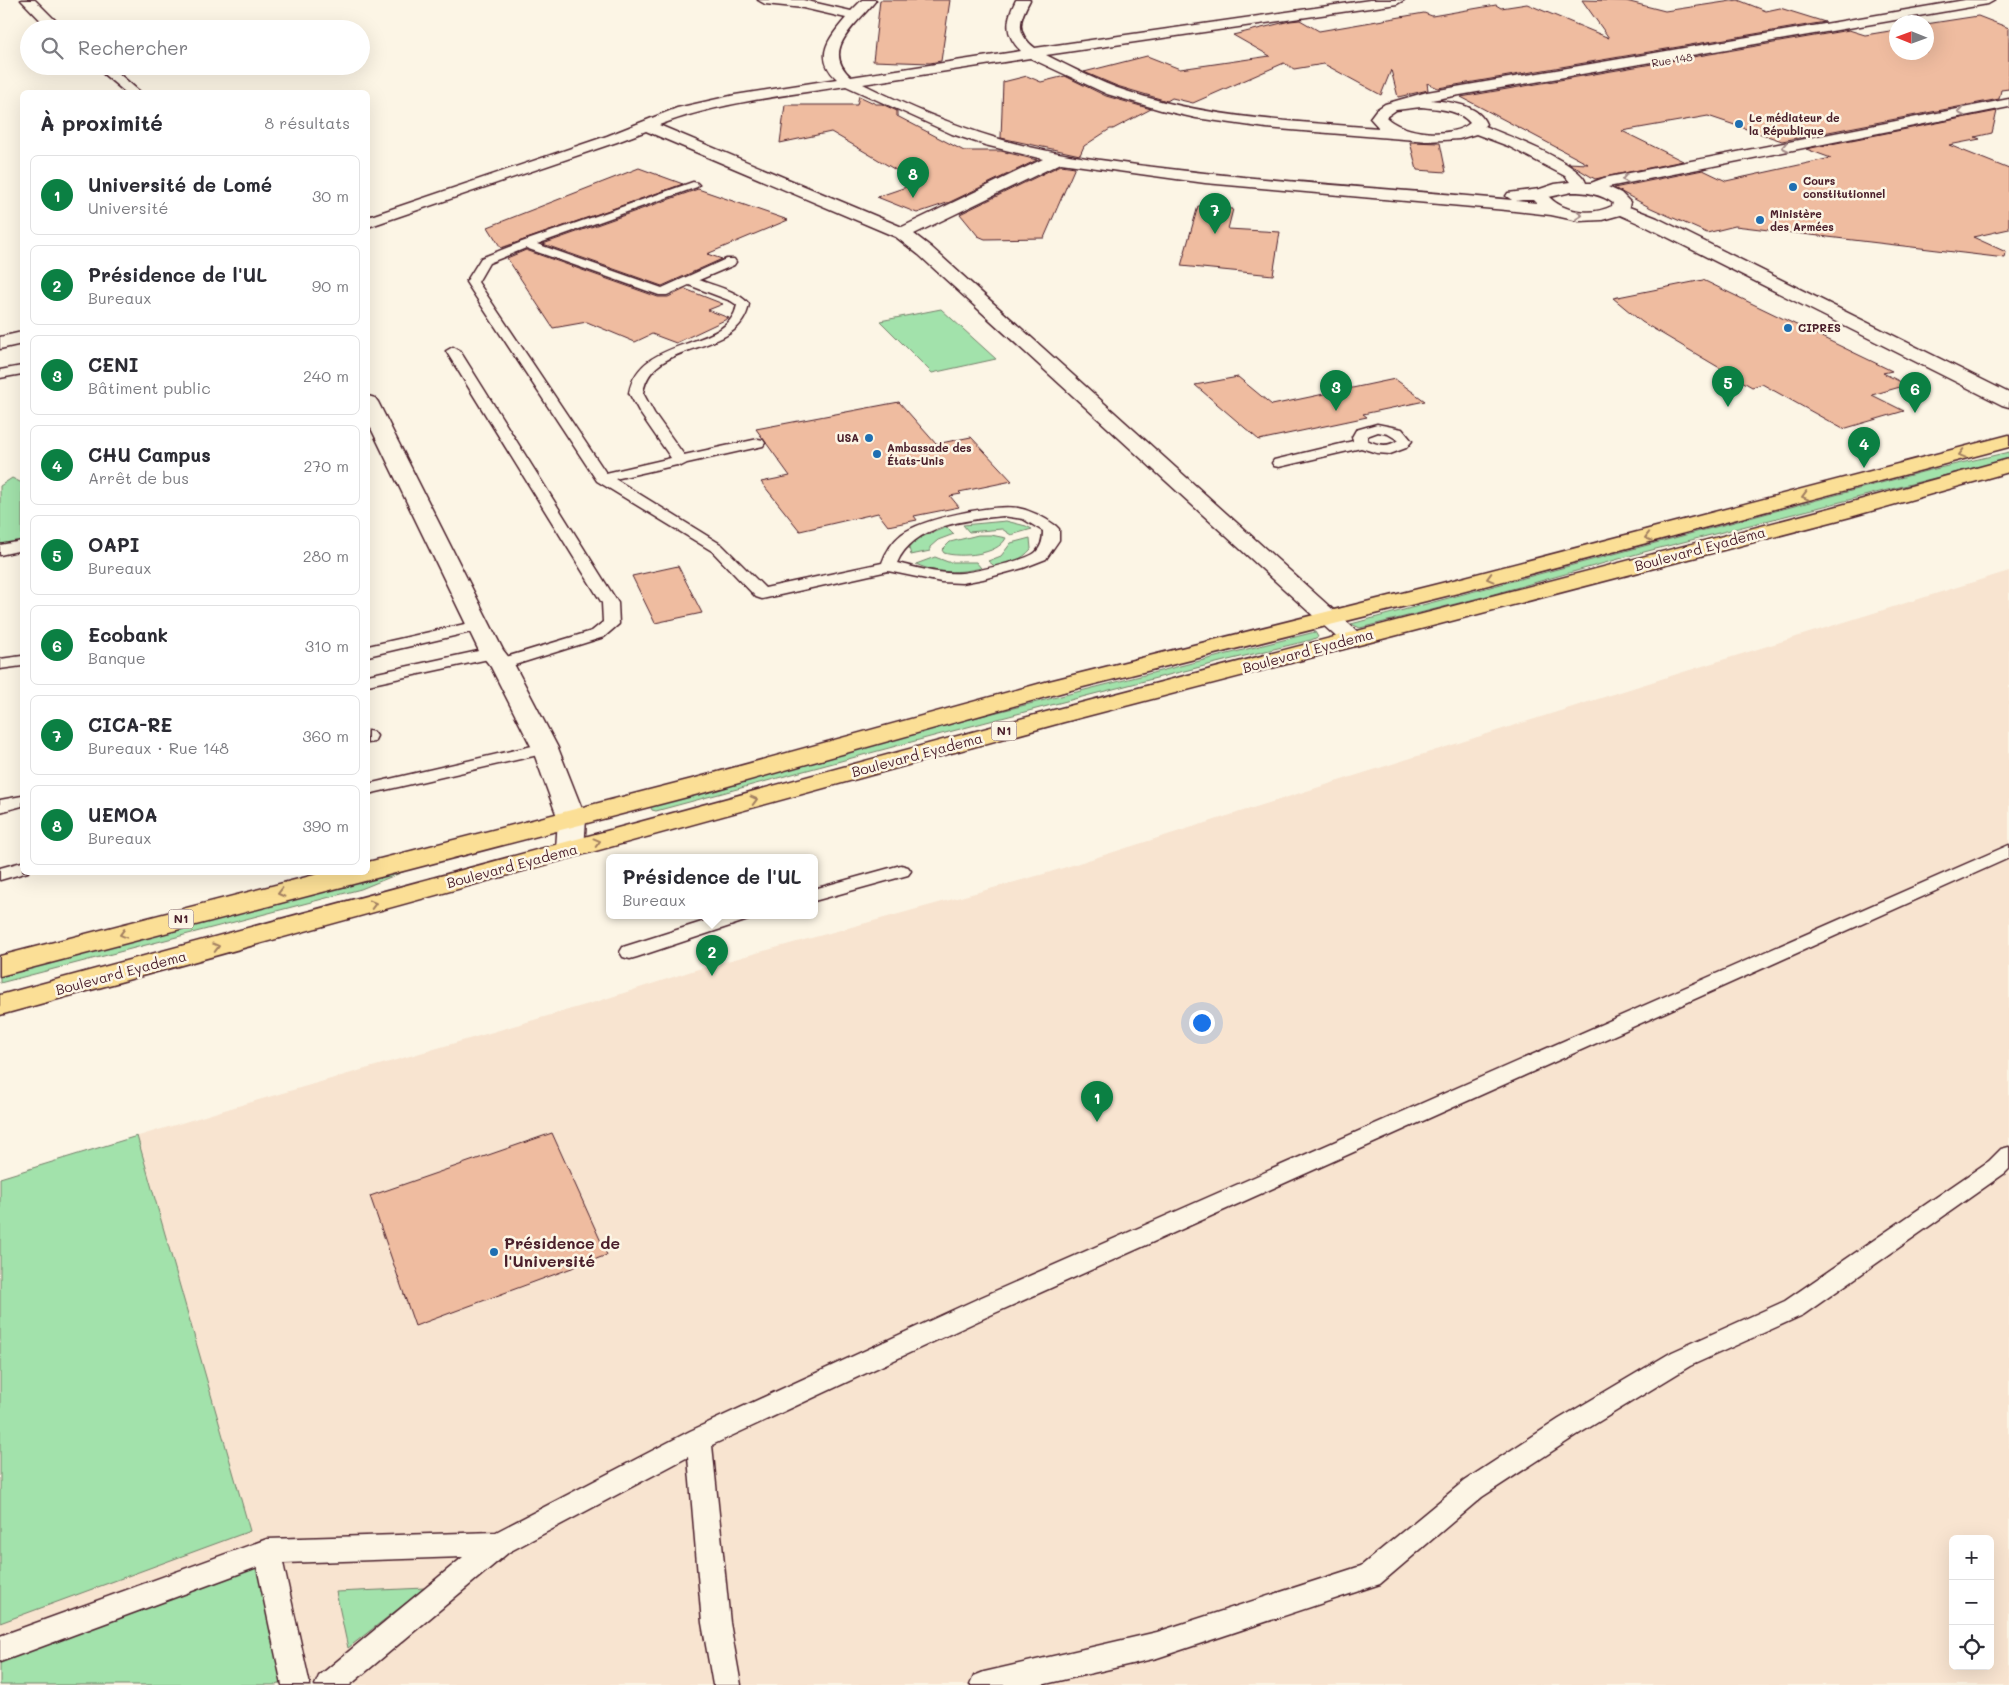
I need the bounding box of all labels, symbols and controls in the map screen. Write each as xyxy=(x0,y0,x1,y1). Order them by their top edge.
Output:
north arrow xyxy=(1889,15,1934,60)
search box xyxy=(20,20,370,75)
icon: search xyxy=(38,34,66,62)
text: Rechercher xyxy=(78,35,188,60)
street label: Rue 148 xyxy=(1650,49,1694,70)
one-way arrow xyxy=(1957,106,1965,116)
text: À proximité xyxy=(40,109,163,136)
place label: Le médiateur de la République xyxy=(1749,110,1840,138)
text: 8 résultats xyxy=(265,112,350,133)
marker: Le médiateur de la République xyxy=(1733,118,1745,130)
one-way arrow xyxy=(1780,141,1789,152)
pin: 8 xyxy=(897,157,929,198)
text: Université de Lomé xyxy=(88,172,272,197)
one-way arrow xyxy=(1621,173,1630,183)
place label: Cours constitutionnel xyxy=(1803,173,1885,201)
marker: Cours constitutionnel xyxy=(1787,181,1799,193)
text: 1 xyxy=(53,185,61,206)
text: 30 m xyxy=(312,185,349,206)
pin: 7 xyxy=(1199,193,1231,234)
text: Université xyxy=(88,197,168,218)
place label: Ministère des Armées xyxy=(1770,206,1834,234)
one-way arrow xyxy=(1576,209,1584,220)
marker: Ministère des Armées xyxy=(1754,214,1766,226)
text: Présidence de l'UL xyxy=(88,262,267,287)
text: 2 xyxy=(53,275,61,296)
text: 90 m xyxy=(312,275,349,296)
text: Bureaux xyxy=(88,287,152,308)
place label: CIPRES xyxy=(1798,320,1841,335)
marker: CIPRES xyxy=(1782,322,1794,334)
text: CENI xyxy=(88,352,138,377)
text: 3 xyxy=(52,365,62,386)
text: 240 m xyxy=(303,365,349,386)
pin: 5 xyxy=(1712,366,1744,407)
pin: 3 xyxy=(1320,370,1352,411)
pin: 6 xyxy=(1899,372,1931,413)
text: Bâtiment public xyxy=(88,377,211,398)
pin: 4 xyxy=(1848,427,1880,468)
place label: USA xyxy=(837,430,859,445)
marker: USA xyxy=(863,432,875,444)
place label: Ambassade des États-Unis xyxy=(887,440,972,468)
text: CHU Campus xyxy=(88,442,211,467)
marker: Ambassade des États-Unis xyxy=(871,448,883,460)
one-way arrow xyxy=(1957,448,1966,459)
text: 4 xyxy=(52,455,62,476)
text: 270 m xyxy=(303,455,349,476)
text: Arrêt de bus xyxy=(88,467,189,488)
one-way arrow xyxy=(1801,490,1809,501)
street label: Boulevard Eyadema xyxy=(1632,522,1767,575)
one-way arrow xyxy=(1643,531,1652,542)
text: OAPI xyxy=(88,532,139,557)
text: 5 xyxy=(52,545,62,566)
text: 280 m xyxy=(303,545,349,566)
text: Bureaux xyxy=(88,557,152,578)
one-way arrow xyxy=(1486,572,1495,583)
text: Ecobank xyxy=(88,622,168,647)
street label: Boulevard Eyadema xyxy=(1240,624,1375,677)
text: 6 xyxy=(52,635,62,656)
text: 310 m xyxy=(305,635,349,656)
text: Banque xyxy=(88,647,146,668)
text: CICA-RE xyxy=(88,712,172,737)
road number: N1 xyxy=(992,721,1016,740)
text: 7 xyxy=(53,725,61,746)
text: 360 m xyxy=(302,725,349,746)
street label: Boulevard Eyadema xyxy=(849,728,984,781)
text: Bureaux · Rue 148 xyxy=(88,737,229,758)
one-way arrow xyxy=(749,796,757,806)
text: UEMOA xyxy=(88,802,158,827)
text: 8 xyxy=(52,815,62,836)
text: 390 m xyxy=(302,815,349,836)
text: Bureaux xyxy=(88,827,152,848)
one-way arrow xyxy=(592,838,600,848)
street label: Boulevard Eyadema xyxy=(444,839,579,892)
popup xyxy=(606,854,818,919)
text: Présidence de l'UL xyxy=(622,864,802,889)
one-way arrow xyxy=(276,887,285,898)
text: Bureaux xyxy=(622,889,686,910)
one-way arrow xyxy=(368,899,377,910)
road number: N1 xyxy=(168,910,194,929)
one-way arrow xyxy=(119,928,128,939)
pin: 2 xyxy=(696,935,728,976)
one-way arrow xyxy=(212,943,220,953)
street label: Boulevard Eyadema xyxy=(53,946,188,999)
your location xyxy=(1189,1010,1215,1036)
pin: 1 xyxy=(1081,1081,1113,1122)
place label: Présidence de l'Université xyxy=(504,1232,620,1271)
marker: Présidence de l'Université xyxy=(488,1246,500,1258)
map controls xyxy=(1949,1535,1994,1670)
button: + xyxy=(1949,1535,1994,1580)
button: − xyxy=(1949,1580,1994,1625)
button: locate xyxy=(1949,1625,1994,1670)

